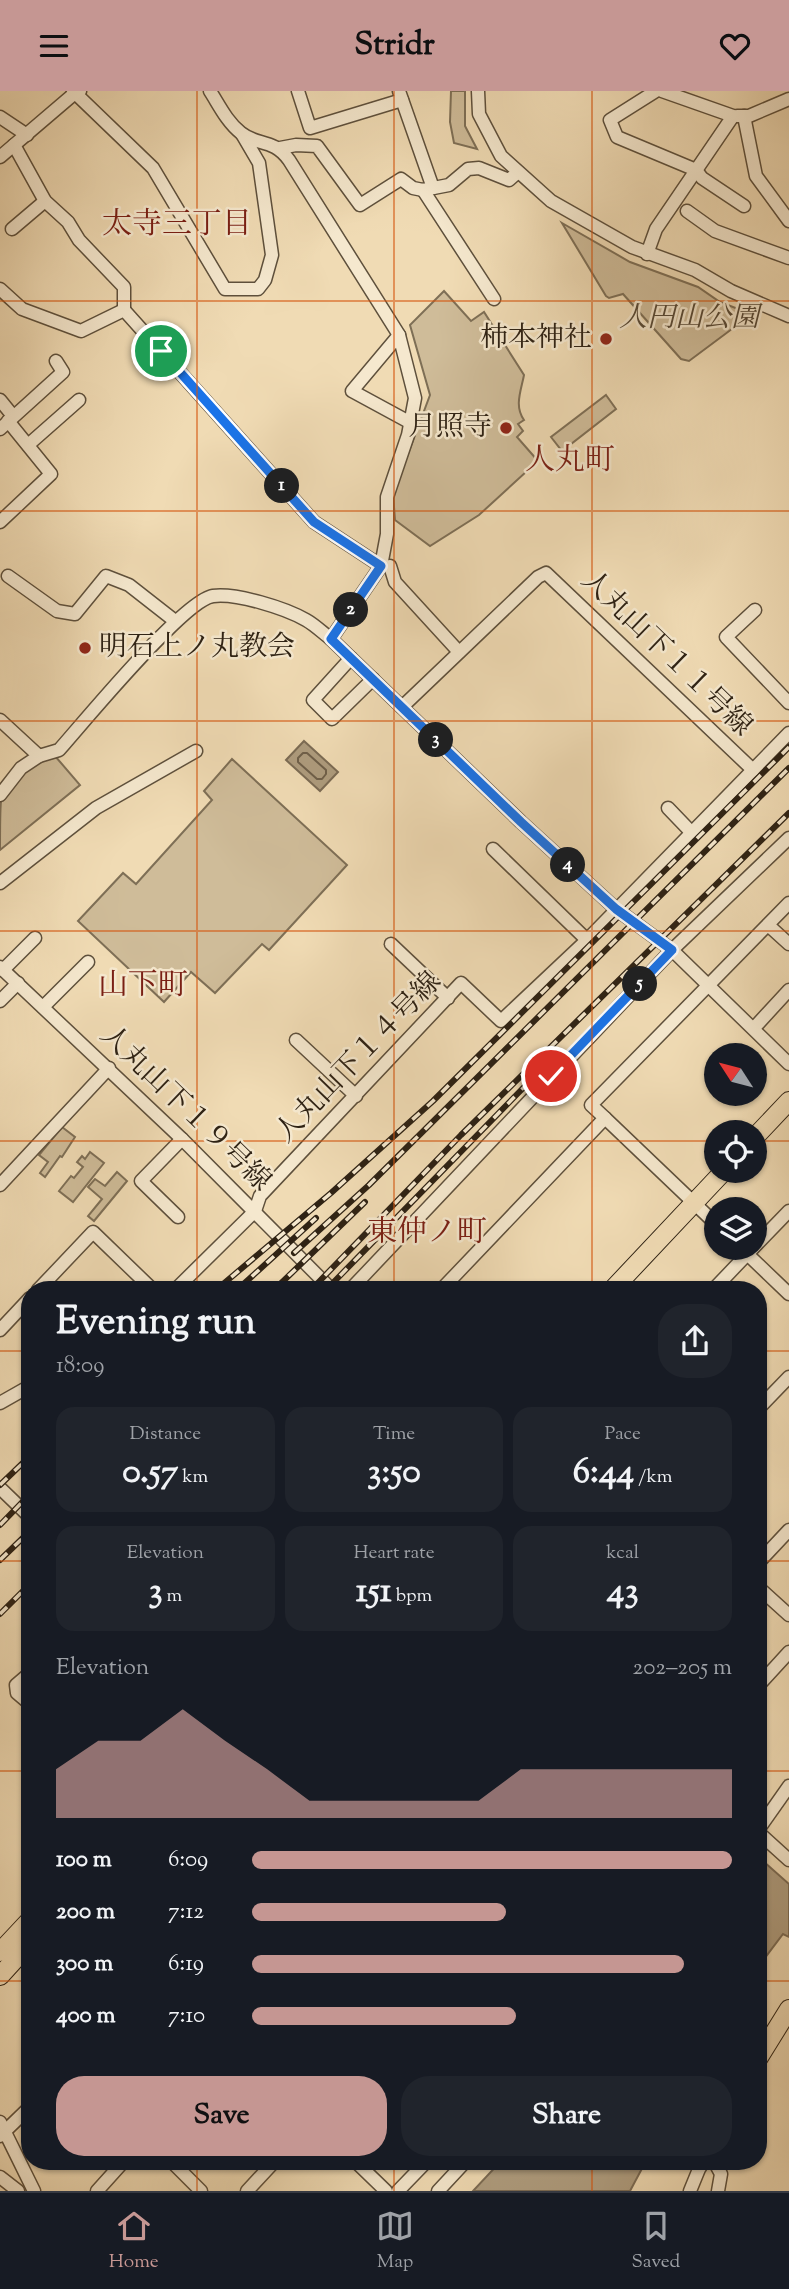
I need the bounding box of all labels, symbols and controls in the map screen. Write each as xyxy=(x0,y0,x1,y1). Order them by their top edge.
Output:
text: Stridr xyxy=(354,23,435,69)
icon: menu xyxy=(35,27,73,65)
icon: heart xyxy=(716,27,754,65)
district label: 太寺三丁目 xyxy=(102,204,252,247)
park label: 人円山公園 xyxy=(619,299,763,339)
place label: 柿本神社 xyxy=(480,319,592,359)
pin xyxy=(131,321,191,381)
marker: 柿本神社 xyxy=(598,331,614,347)
icon: arrive xyxy=(142,332,180,370)
place label: 月照寺 xyxy=(408,408,492,448)
marker: 月照寺 xyxy=(498,420,514,436)
district label: 人丸町 xyxy=(525,440,615,483)
pin: 1 xyxy=(264,469,300,503)
text: 1 xyxy=(278,472,285,499)
street label: 人丸山下１１号線 xyxy=(572,562,760,746)
pin: 2 xyxy=(334,593,368,627)
text: 2 xyxy=(346,596,355,623)
place label: 明石上ノ丸教会 xyxy=(99,628,295,668)
marker: 明石上ノ丸教会 xyxy=(77,640,93,656)
pin: 3 xyxy=(418,723,453,757)
text: 3 xyxy=(432,726,439,753)
pin: 4 xyxy=(550,847,586,883)
text: 4 xyxy=(563,851,572,878)
street label: 人丸山下１４号線 xyxy=(267,964,451,1152)
district label: 山下町 xyxy=(98,965,188,1008)
pin: 5 xyxy=(622,967,658,1001)
text: 5 xyxy=(636,970,643,997)
street label: 人丸山下１９号線 xyxy=(91,1017,279,1201)
north arrow xyxy=(704,1043,766,1106)
map controls xyxy=(704,1043,767,1260)
pin xyxy=(521,1046,581,1106)
icon: check xyxy=(532,1057,570,1095)
button: locate xyxy=(704,1120,767,1183)
button: layers xyxy=(704,1197,767,1260)
district label: 東仲ノ町 xyxy=(367,1212,487,1255)
text: Evening run xyxy=(56,1297,256,1351)
button: share xyxy=(658,1304,732,1378)
text: 18:09 xyxy=(56,1350,104,1383)
text: Distance xyxy=(130,1421,201,1448)
text: Time xyxy=(373,1421,415,1448)
text: Pace xyxy=(604,1421,641,1448)
text: 0.57 xyxy=(122,1448,178,1499)
text: 3:50 xyxy=(367,1448,421,1499)
text: 6:44 xyxy=(573,1448,634,1499)
text: km xyxy=(178,1464,208,1491)
text: /km xyxy=(634,1464,673,1491)
text: Elevation xyxy=(127,1540,204,1567)
text: Heart rate xyxy=(353,1540,435,1567)
text: kcal xyxy=(606,1540,639,1567)
text: 3 xyxy=(148,1567,163,1618)
text: 151 xyxy=(356,1567,392,1618)
text: 43 xyxy=(607,1567,639,1618)
text: m xyxy=(163,1583,182,1610)
text: bpm xyxy=(392,1583,432,1610)
text: Elevation xyxy=(56,1652,149,1685)
text: 202–205 m xyxy=(633,1652,732,1685)
text: 100 m xyxy=(56,1844,112,1877)
text: 6:09 xyxy=(168,1844,208,1877)
text: 200 m xyxy=(56,1896,115,1929)
text: 7:12 xyxy=(168,1896,204,1929)
text: 300 m xyxy=(56,1948,113,1981)
text: 6:19 xyxy=(168,1948,204,1981)
text: 400 m xyxy=(56,2000,116,2033)
text: 7:10 xyxy=(168,2000,205,2033)
button: Save xyxy=(56,2076,387,2156)
button: Share xyxy=(401,2076,732,2156)
tab: Home xyxy=(109,2207,159,2276)
tab: Map xyxy=(376,2207,414,2276)
tab: Saved xyxy=(631,2207,680,2276)

